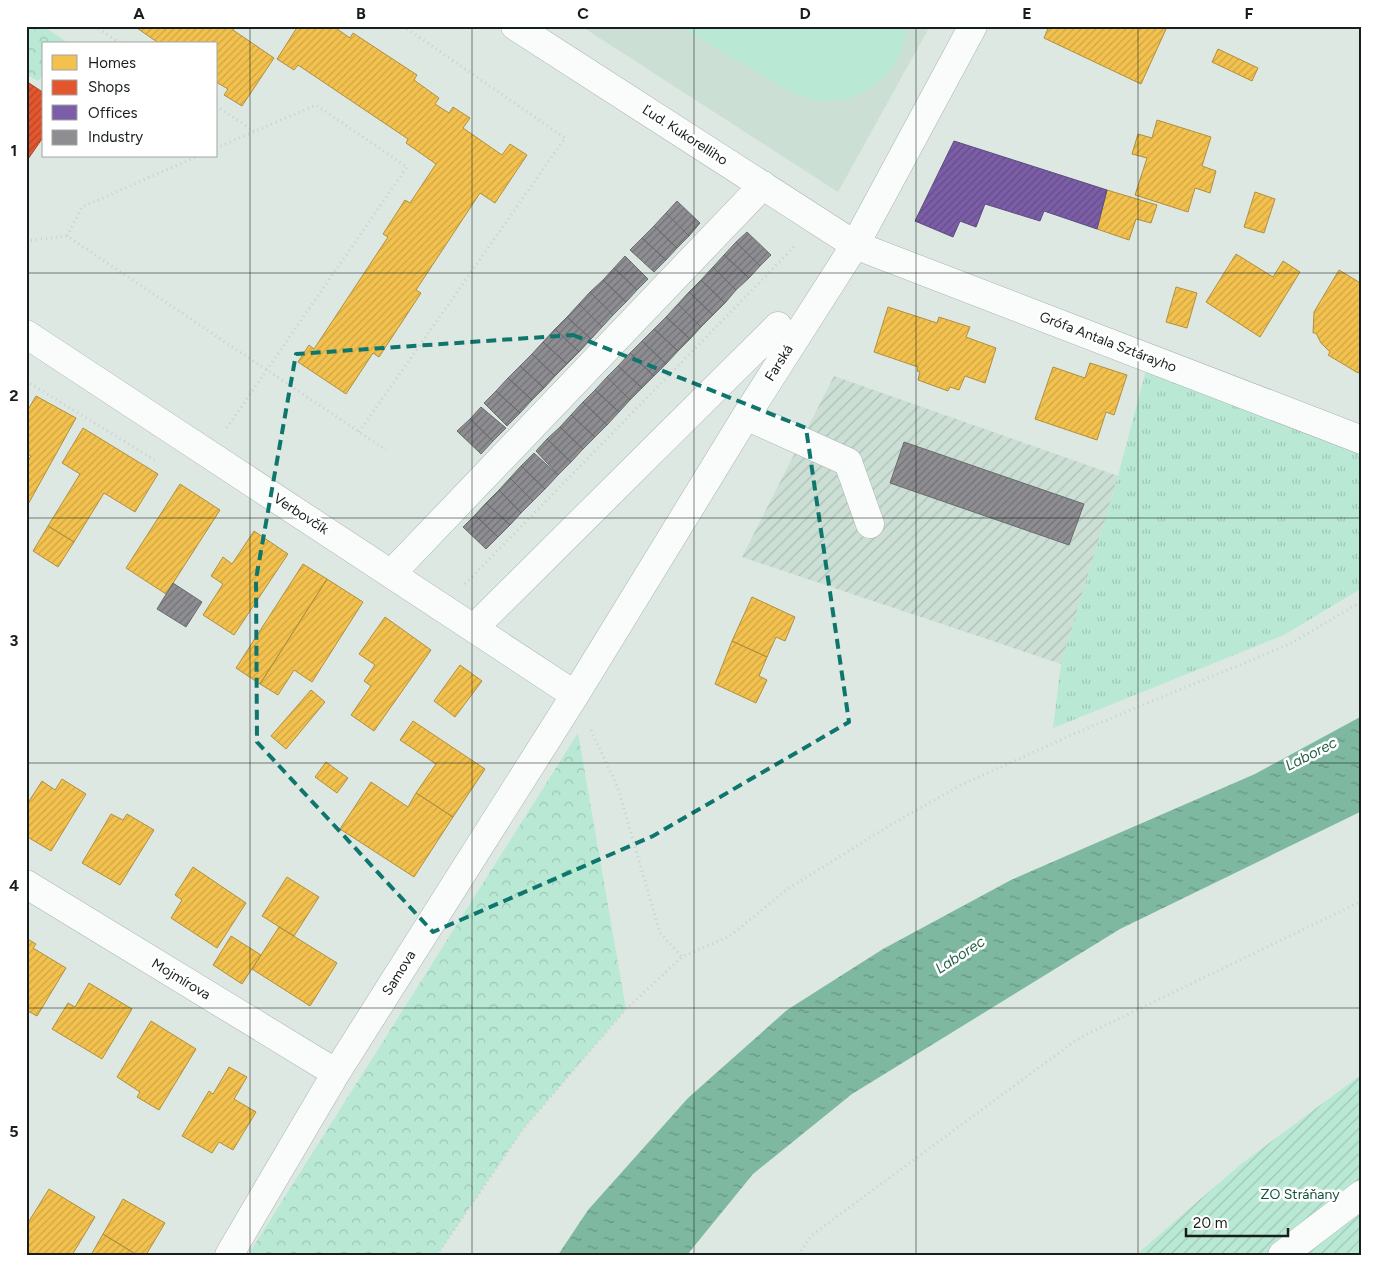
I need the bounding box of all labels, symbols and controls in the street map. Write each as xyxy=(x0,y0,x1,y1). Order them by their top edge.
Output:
text: A xyxy=(133,4,145,23)
text: B xyxy=(356,4,366,23)
text: C xyxy=(577,4,589,23)
text: D xyxy=(799,4,811,23)
text: E xyxy=(1022,4,1032,23)
text: F xyxy=(1245,4,1254,23)
legend xyxy=(42,42,218,158)
text: Homes xyxy=(88,54,136,72)
text: Shops xyxy=(88,78,130,96)
street label: Ľud. Kukorelliho xyxy=(639,101,731,169)
text: Offices xyxy=(88,104,138,122)
text: Industry xyxy=(88,128,143,146)
text: 1 xyxy=(11,141,17,160)
street label: Grófa Antala Sztárayho xyxy=(1037,308,1179,376)
street label: Farská xyxy=(761,342,797,384)
text: 2 xyxy=(9,386,19,405)
street label: Verbovčík xyxy=(270,490,332,538)
text: 3 xyxy=(10,631,19,650)
water label: Laborec xyxy=(1282,733,1340,775)
text: 4 xyxy=(9,876,19,895)
water label: Laborec xyxy=(932,932,988,978)
street label: Samova xyxy=(379,947,419,999)
street label: Mojmírova xyxy=(148,955,214,1003)
text: 5 xyxy=(9,1122,19,1141)
park label: ZO Stráňany xyxy=(1260,1186,1340,1203)
scale bar xyxy=(1186,1206,1288,1238)
text: 20 m xyxy=(1193,1214,1227,1232)

